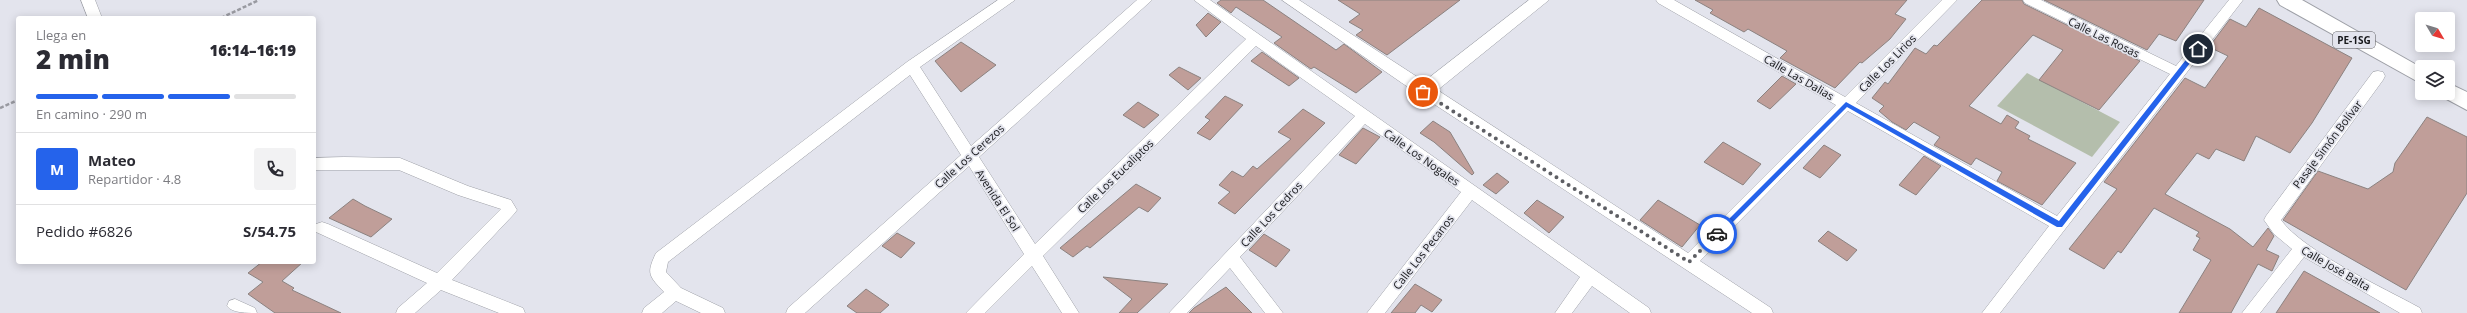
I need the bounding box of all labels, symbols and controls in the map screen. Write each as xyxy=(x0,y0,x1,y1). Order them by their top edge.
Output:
north arrow xyxy=(2415,12,2455,52)
map controls xyxy=(2415,12,2455,100)
street label: Calle Las Rosas xyxy=(2066,13,2142,61)
text: Llega en xyxy=(36,26,86,44)
street label: Calle Los Lirios xyxy=(1855,31,1919,95)
pin xyxy=(2181,32,2215,66)
road number: PE-1SG xyxy=(2333,32,2375,48)
icon: home xyxy=(2187,38,2209,60)
text: 16:14–16:19 xyxy=(210,40,296,60)
text: 2 min xyxy=(36,41,110,77)
street label: Calle Las Dalias xyxy=(1761,51,1837,103)
button: layers xyxy=(2415,60,2455,100)
pin xyxy=(1406,75,1440,109)
icon: bag xyxy=(1412,81,1434,103)
street label: Pasaje Simón Bolívar xyxy=(2289,97,2365,191)
text: En camino · 290 m xyxy=(36,105,147,123)
street label: Calle Los Cerezos xyxy=(931,121,1007,191)
street label: Calle Los Nogales xyxy=(1381,125,1463,189)
street label: Calle Los Eucaliptos xyxy=(1074,136,1156,216)
button: phone xyxy=(254,148,296,190)
text: Mateo xyxy=(88,150,136,170)
text: M xyxy=(50,159,64,179)
street label: Avenida El Sol xyxy=(972,166,1024,234)
text: Repartidor · 4.8 xyxy=(88,170,181,188)
street label: Calle Los Cedros xyxy=(1237,178,1305,250)
street label: Calle Los Pecanos xyxy=(1389,212,1457,292)
courier xyxy=(1697,214,1737,254)
text: Pedido #6826 xyxy=(36,221,133,241)
text: S/54.75 xyxy=(243,221,296,241)
icon: car xyxy=(1706,223,1728,245)
street label: Calle José Balta xyxy=(2299,242,2373,294)

